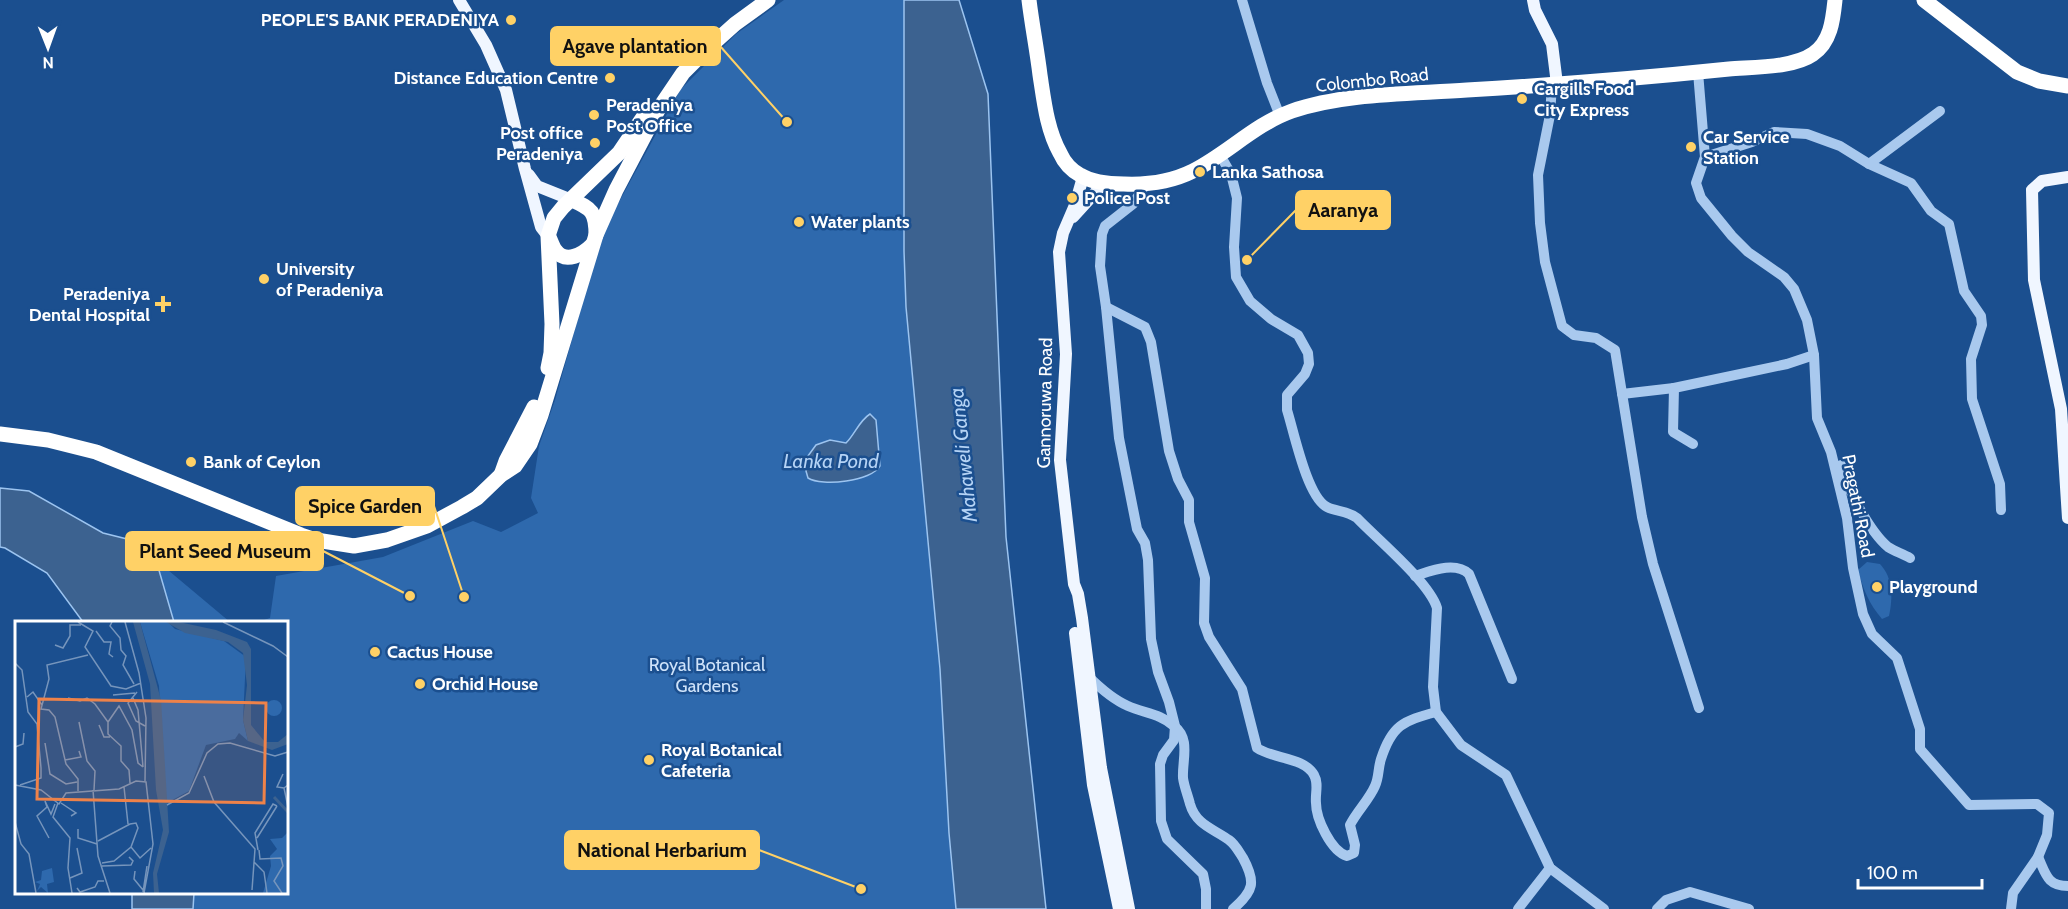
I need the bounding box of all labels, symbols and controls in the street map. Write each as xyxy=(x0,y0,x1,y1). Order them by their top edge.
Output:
place label: PEOPLE'S BANK PERADENIYA xyxy=(261,9,500,31)
marker: PEOPLE'S BANK PERADENIYA xyxy=(504,13,518,27)
north arrow xyxy=(18,18,78,78)
callout: Agave plantation xyxy=(551,27,720,65)
text: Agave plantation xyxy=(563,34,707,58)
text: N xyxy=(42,53,54,72)
street label: Colombo Road xyxy=(1314,63,1430,97)
place label: Distance Education Centre xyxy=(394,67,598,89)
marker: Distance Education Centre xyxy=(603,71,617,85)
place label: Cargills Food City Express xyxy=(1534,78,1634,121)
marker: Cargills Food City Express xyxy=(1515,92,1529,106)
place label: Peradeniya Post Office xyxy=(606,94,693,137)
marker: Peradeniya Post Office xyxy=(587,108,601,122)
place label: Post office Peradeniya xyxy=(496,122,583,165)
place label: Car Service Station xyxy=(1703,126,1789,169)
marker: Post office Peradeniya xyxy=(588,136,602,150)
marker: Car Service Station xyxy=(1684,140,1698,154)
place label: Lanka Sathosa xyxy=(1212,161,1324,183)
marker: Lanka Sathosa xyxy=(1193,165,1207,179)
place label: Police Post xyxy=(1084,187,1170,209)
marker: Police Post xyxy=(1065,191,1079,205)
callout: Aaranya xyxy=(1296,191,1390,229)
text: Aaranya xyxy=(1308,198,1378,222)
place label: Water plants xyxy=(811,211,910,233)
marker: Water plants xyxy=(792,215,806,229)
place label: University of Peradeniya xyxy=(276,258,383,301)
marker: University of Peradeniya xyxy=(257,272,271,286)
place label: Peradeniya Dental Hospital xyxy=(29,283,150,326)
marker: Peradeniya Dental Hospital xyxy=(154,295,172,313)
street label: Gannoruwa Road xyxy=(1033,338,1057,468)
water label: Mahaweli Ganga xyxy=(944,386,982,525)
water label: Lanka Pond xyxy=(783,449,879,473)
place label: Bank of Ceylon xyxy=(203,451,321,473)
street label: Pragathi Road xyxy=(1837,453,1879,559)
marker: Bank of Ceylon xyxy=(184,455,198,469)
callout: Spice Garden xyxy=(296,487,434,525)
text: Spice Garden xyxy=(308,494,422,518)
callout: Plant Seed Museum xyxy=(126,532,323,570)
text: Plant Seed Museum xyxy=(139,539,311,563)
place label: Playground xyxy=(1889,576,1978,598)
marker: Playground xyxy=(1870,580,1884,594)
inset map xyxy=(15,621,288,894)
place label: Cactus House xyxy=(387,641,493,663)
marker: Cactus House xyxy=(368,645,382,659)
park label: Royal Botanical Gardens xyxy=(649,654,766,697)
place label: Orchid House xyxy=(432,673,538,695)
marker: Orchid House xyxy=(413,677,427,691)
place label: Royal Botanical Cafeteria xyxy=(661,739,782,782)
marker: Royal Botanical Cafeteria xyxy=(642,753,656,767)
callout: National Herbarium xyxy=(565,831,759,869)
text: National Herbarium xyxy=(577,838,747,862)
scale bar xyxy=(1858,852,1982,890)
text: 100 m xyxy=(1867,862,1918,884)

